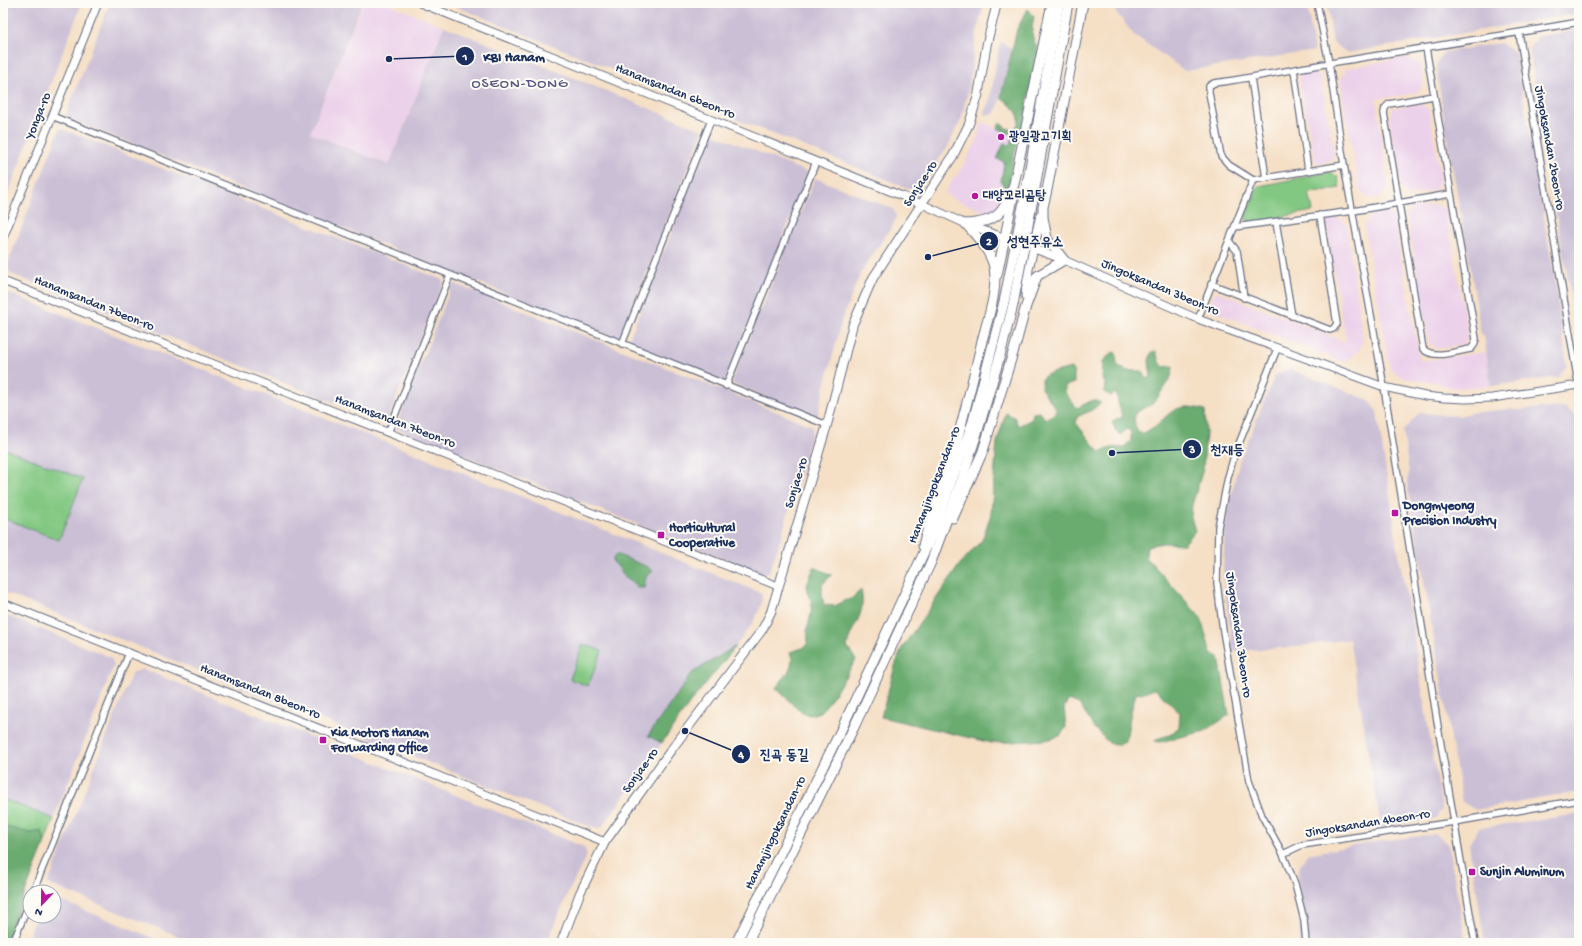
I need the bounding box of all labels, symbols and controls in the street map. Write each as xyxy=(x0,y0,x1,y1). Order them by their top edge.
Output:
callout: KBI Hanam xyxy=(455,43,553,69)
text: KBI Hanam xyxy=(482,50,545,67)
text: 1 xyxy=(462,51,468,65)
street label: Hanamsandan 6beon-ro xyxy=(613,61,737,123)
district label: OSEON-DONG xyxy=(472,75,568,93)
street label: Jingoksandan 2beon-ro xyxy=(1531,84,1567,212)
street label: Yonga-ro xyxy=(22,90,55,142)
place label: 광일광고기획 xyxy=(1009,129,1072,145)
marker: 광일광고기획 xyxy=(996,132,1006,142)
street label: Sonjae-ro xyxy=(901,158,942,210)
place label: 대양꼬리곰탕 xyxy=(982,189,1047,204)
marker: 대양꼬리곰탕 xyxy=(970,191,980,201)
callout: 성현주유소 xyxy=(979,228,1071,254)
text: 성현주유소 xyxy=(1007,235,1063,252)
text: 2 xyxy=(986,236,992,250)
street label: Jingoksandan 3beon-ro xyxy=(1099,256,1222,320)
street label: Hanamsandan 7beon-ro xyxy=(32,273,156,335)
street label: Hanamsandan 7beon-ro xyxy=(332,392,458,452)
street label: Hanamjingoksandan-ro xyxy=(906,424,964,546)
callout: 천재등 xyxy=(1182,436,1252,462)
text: 천재등 xyxy=(1210,443,1244,460)
text: 3 xyxy=(1188,444,1195,458)
street label: Sonjae-ro xyxy=(782,456,812,510)
place label: Dongmyeong Precision Industry xyxy=(1402,499,1497,529)
marker: Dongmyeong Precision Industry xyxy=(1390,508,1400,518)
place label: Horticultural Cooperative xyxy=(668,521,736,552)
marker: Horticultural Cooperative xyxy=(656,530,666,540)
street label: Jingoksandan 3beon-ro xyxy=(1222,571,1254,699)
street label: Hanamsandan 8beon-ro xyxy=(198,661,323,723)
place label: Kia Motors Hanam Forwarding Office xyxy=(330,726,430,756)
marker: Kia Motors Hanam Forwarding Office xyxy=(318,735,328,745)
callout: 진곡 동길 xyxy=(731,741,816,767)
street label: Sonjae-ro xyxy=(620,745,663,796)
text: 진곡 동길 xyxy=(760,748,809,765)
text: 4 xyxy=(737,749,744,763)
street label: Hanamjingoksandan-ro xyxy=(742,773,810,892)
street label: Jingoksandan 4beon-ro xyxy=(1305,807,1432,841)
place label: Sunjin Aluminum xyxy=(1480,865,1565,880)
marker: Sunjin Aluminum xyxy=(1467,867,1477,877)
north arrow xyxy=(22,884,62,924)
text: N xyxy=(33,905,45,918)

